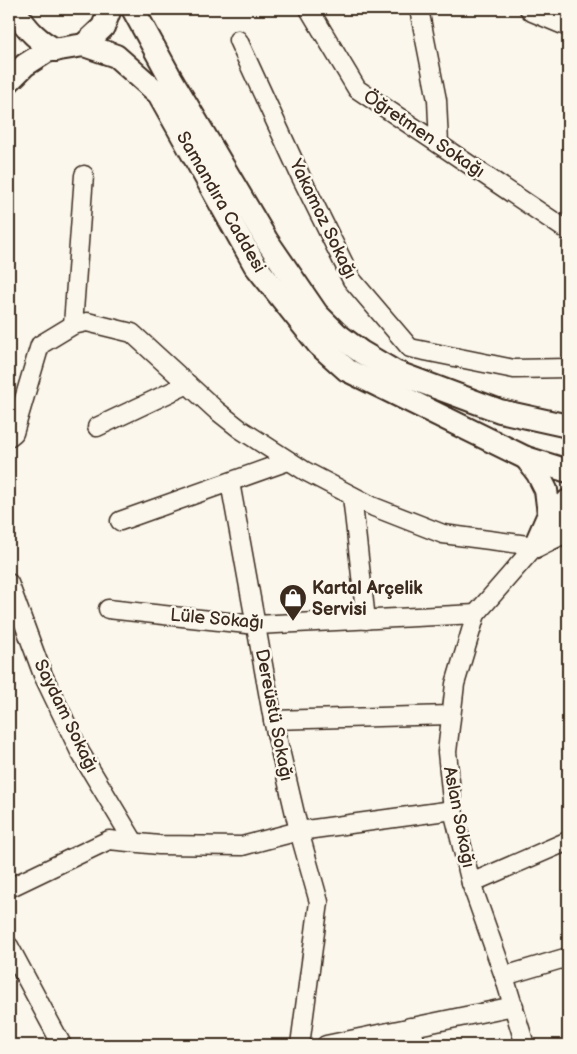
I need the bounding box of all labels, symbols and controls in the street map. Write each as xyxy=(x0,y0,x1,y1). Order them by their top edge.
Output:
street label: Öğretmen Sokağı xyxy=(359,85,489,182)
street label: Samandıra Caddesi xyxy=(172,128,270,276)
street label: Yakamoz Sokağı xyxy=(285,155,361,282)
place label: Kartal Arçelik Servisi xyxy=(312,578,423,620)
shop icon: Kartal Arçelik Servisi xyxy=(278,583,308,622)
street label: Lüle Sokağı xyxy=(169,604,265,634)
street label: Dereüstü Sokağı xyxy=(251,647,297,783)
street label: Saydam Sokağı xyxy=(30,656,102,776)
street label: Aslan Sokağı xyxy=(439,765,479,869)

